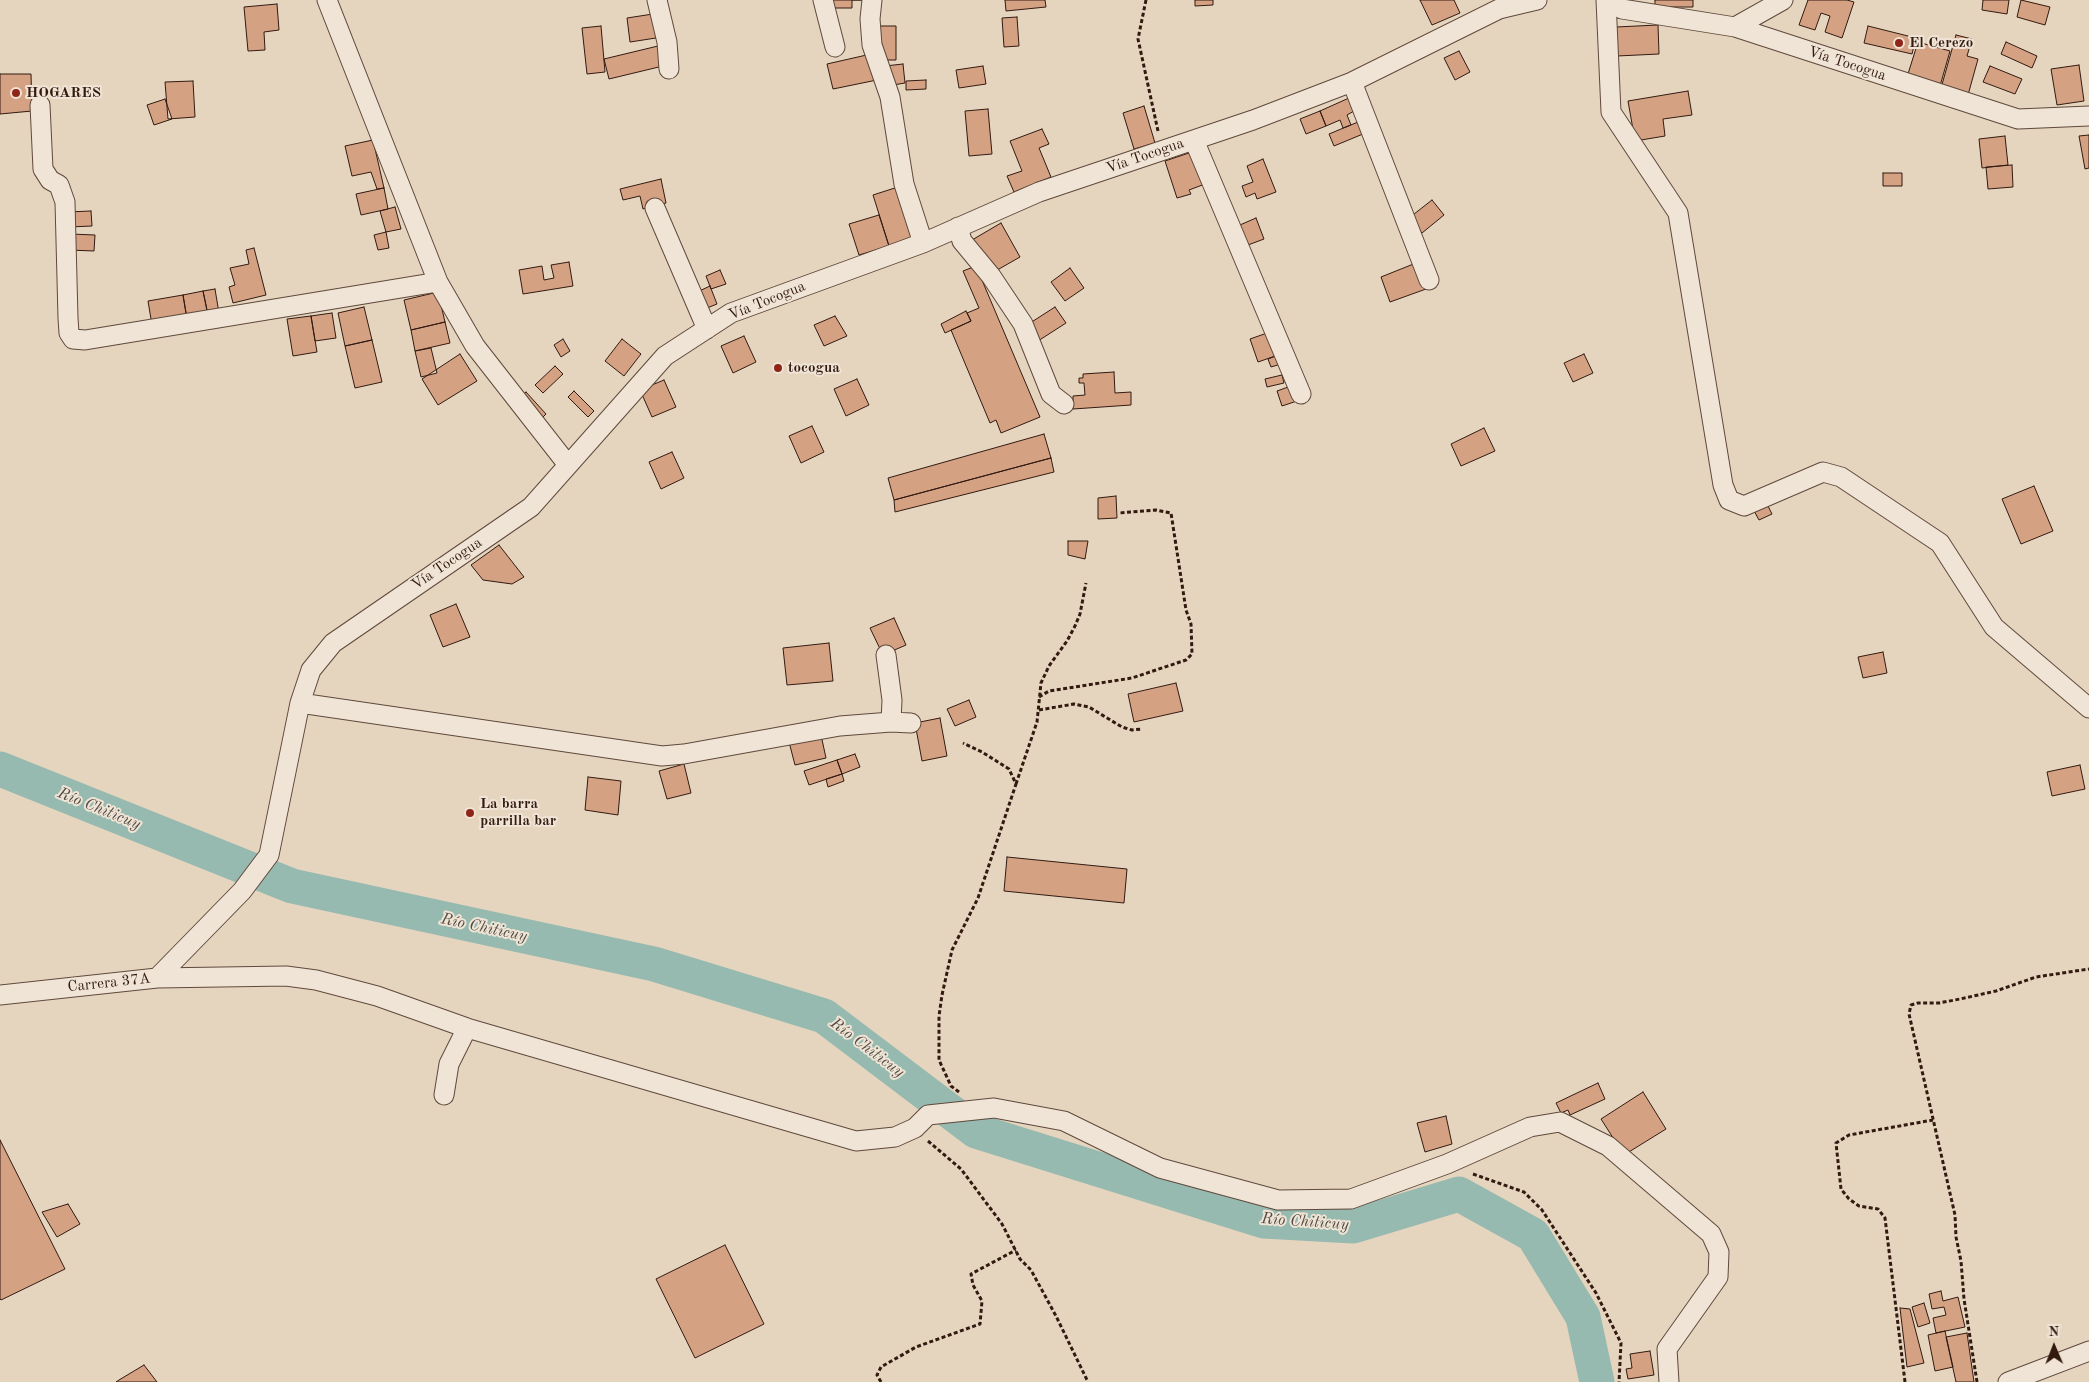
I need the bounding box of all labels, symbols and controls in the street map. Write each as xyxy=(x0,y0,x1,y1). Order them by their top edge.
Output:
place label: El Cerezo xyxy=(1909,34,1973,52)
marker: El Cerezo xyxy=(1893,37,1905,49)
street label: Vía Tocogua xyxy=(1806,43,1888,85)
place label: HOGARES xyxy=(26,84,101,102)
marker: HOGARES xyxy=(10,87,22,99)
street label: Vía Tocogua xyxy=(1104,134,1186,178)
street label: Vía Tocogua xyxy=(726,277,808,325)
place label: tocogua xyxy=(788,359,840,377)
marker: tocogua xyxy=(772,362,784,374)
street label: Vía Tocogua xyxy=(408,534,486,594)
water label: Río Chiticuy xyxy=(55,784,143,834)
place label: La barra parrilla bar xyxy=(480,795,556,830)
marker: La barra parrilla bar xyxy=(464,807,476,819)
water label: Río Chiticuy xyxy=(439,910,529,946)
street label: Carrera 37A xyxy=(67,970,151,996)
water label: Río Chiticuy xyxy=(826,1014,908,1082)
water label: Río Chiticuy xyxy=(1261,1209,1349,1235)
north arrow xyxy=(2029,1322,2079,1372)
text: N xyxy=(2048,1325,2059,1339)

